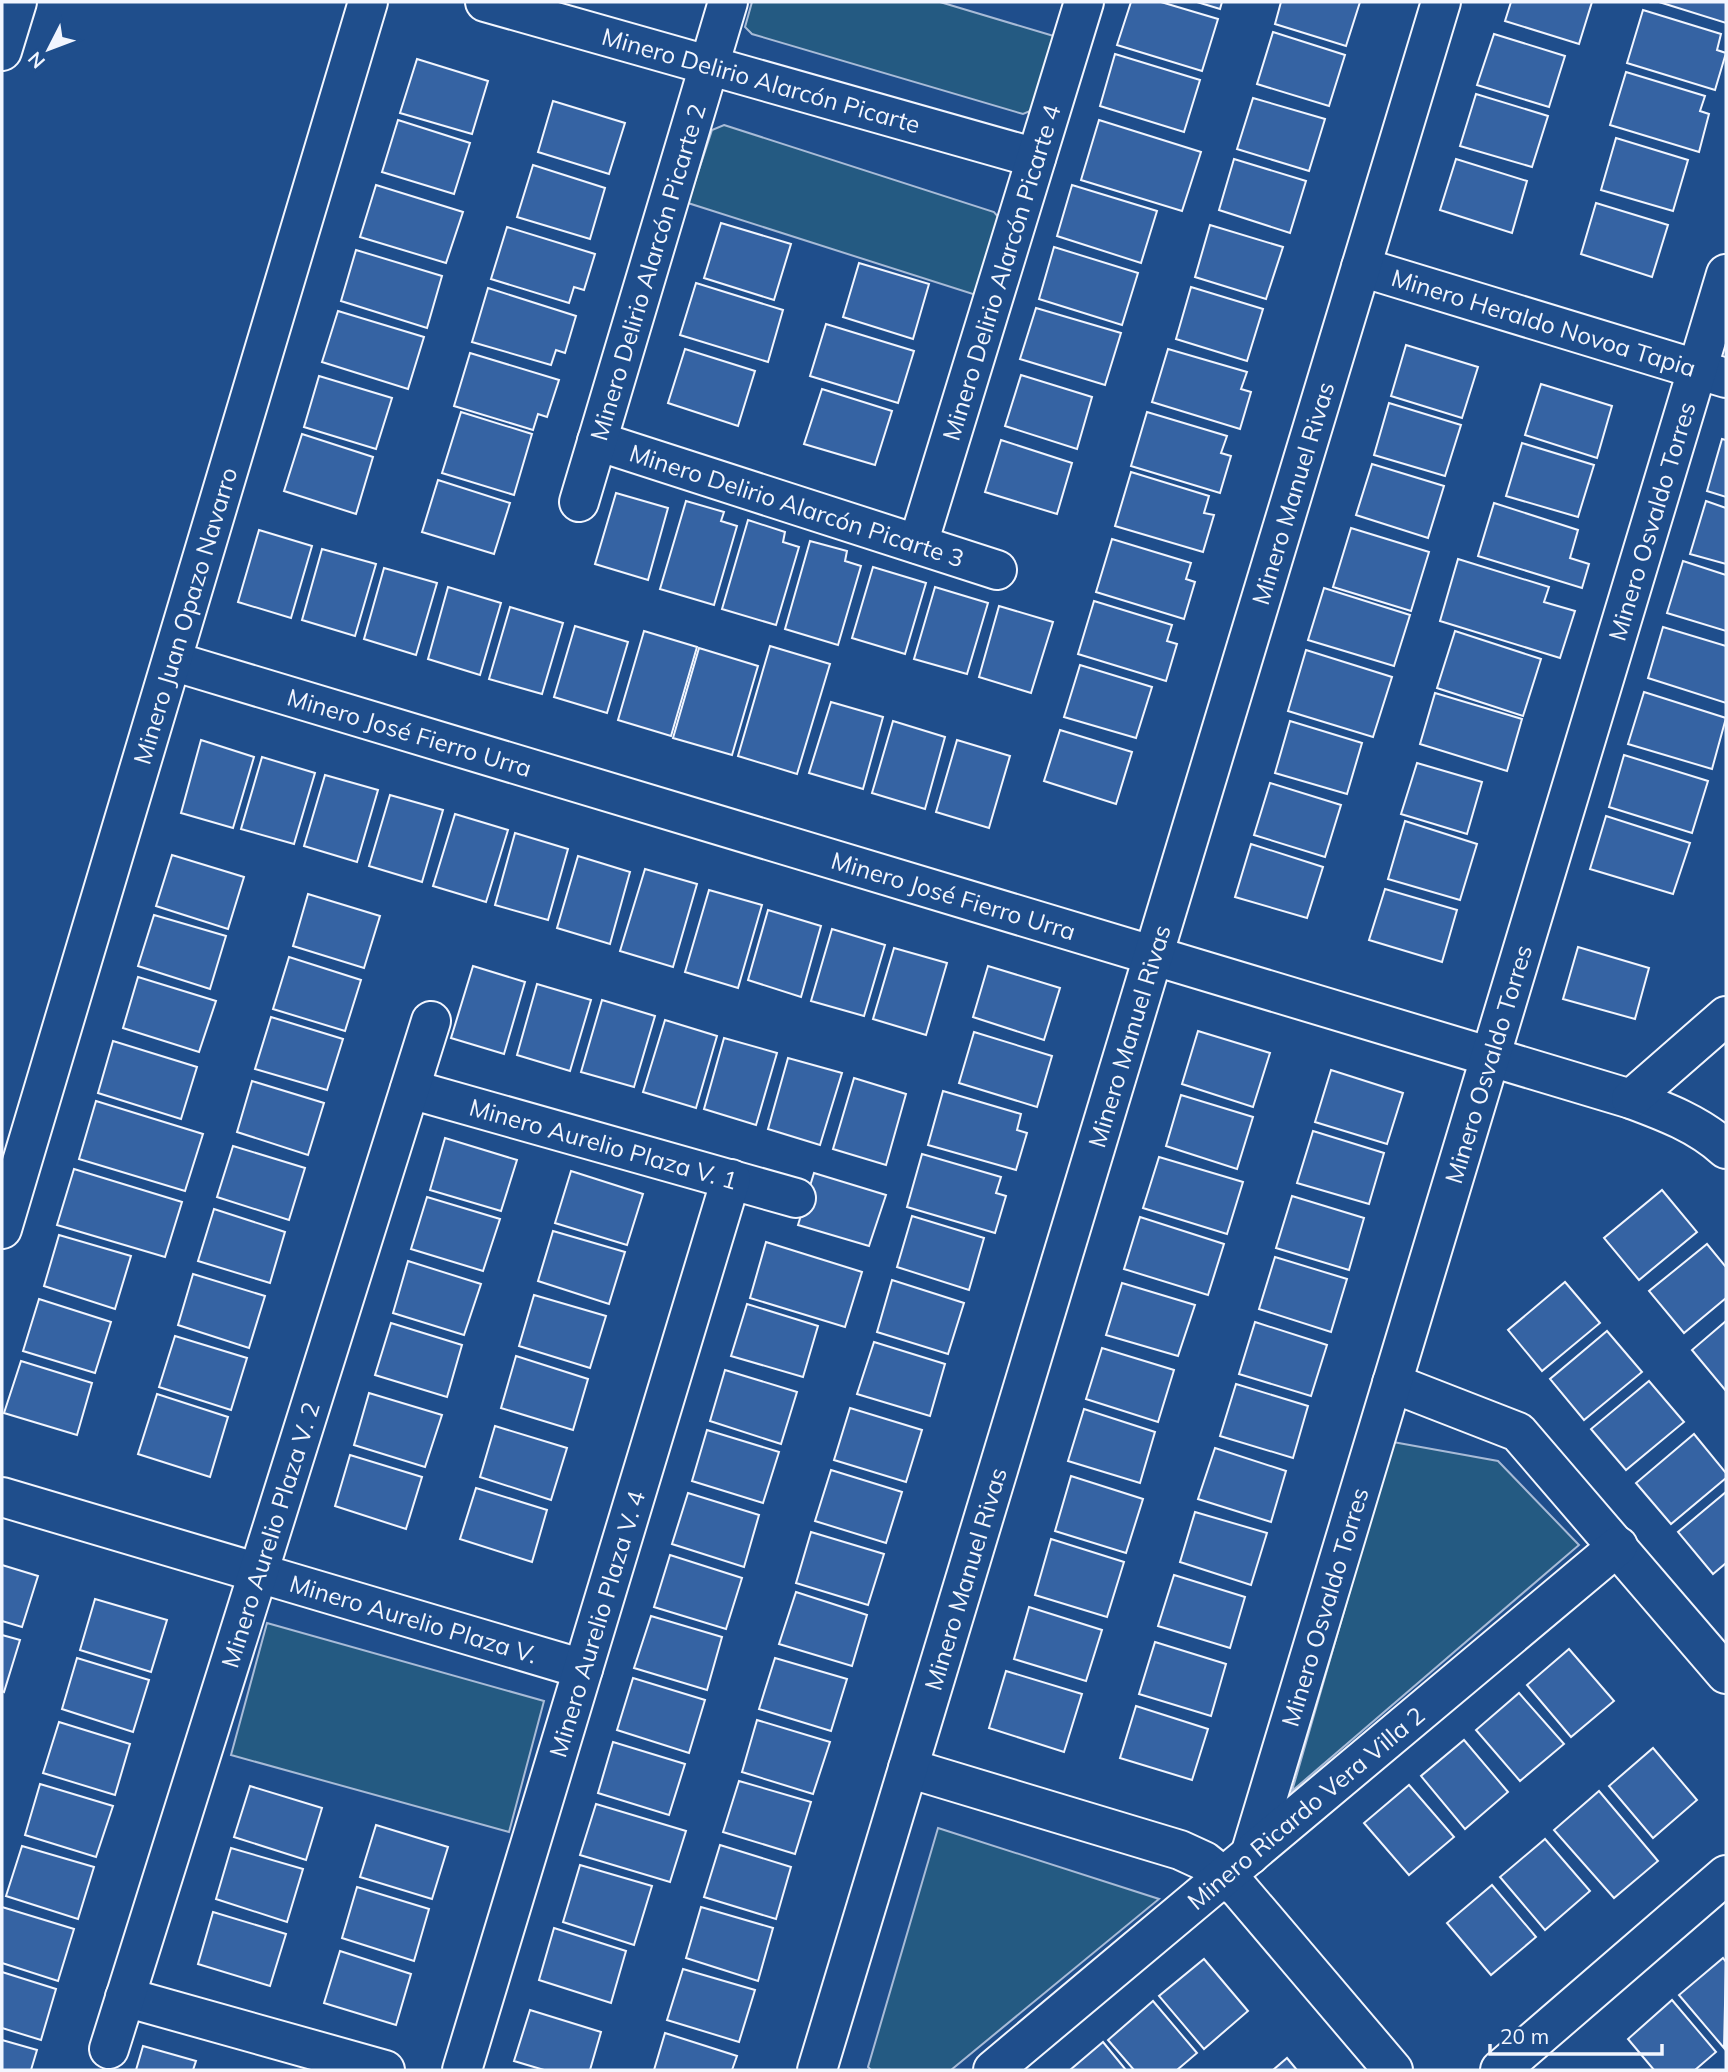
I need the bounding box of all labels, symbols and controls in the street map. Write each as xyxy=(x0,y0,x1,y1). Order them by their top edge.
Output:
north arrow xyxy=(14,14,84,84)
street label: Minero Delirio Alarcón Picarte xyxy=(599,21,924,139)
text: N xyxy=(23,47,50,74)
street label: Minero Delirio Alarcón Picarte 2 xyxy=(583,100,712,444)
street label: Minero Delirio Alarcón Picarte 4 xyxy=(936,101,1067,444)
street label: Minero Heraldo Novoa Tapia xyxy=(1388,262,1700,383)
street label: Minero Manuel Rivas xyxy=(1245,378,1341,608)
street label: Minero Osvaldo Torres xyxy=(1601,398,1702,644)
street label: Minero Delirio Alarcón Picarte 3 xyxy=(626,437,968,573)
street label: Minero Juan Opazo Navarro xyxy=(127,464,243,768)
street label: Minero José Fierro Urra xyxy=(284,681,535,783)
street label: Minero José Fierro Urra xyxy=(828,845,1079,946)
street label: Minero Manuel Rivas xyxy=(1081,921,1177,1151)
street label: Minero Osvaldo Torres xyxy=(1438,941,1538,1187)
street label: Minero Aurelio Plaza V. 1 xyxy=(466,1092,741,1196)
street label: Minero Aurelio Plaza V. 2 xyxy=(214,1398,326,1671)
street label: Minero Manuel Rivas xyxy=(917,1464,1013,1694)
street label: Minero Osvaldo Torres xyxy=(1275,1484,1375,1730)
street label: Minero Aurelio Plaza V. 4 xyxy=(542,1487,651,1761)
street label: Minero Aurelio Plaza V. xyxy=(286,1568,540,1670)
street label: Minero Ricardo Vera Villa 2 xyxy=(1181,1700,1430,1916)
scale bar xyxy=(1490,2012,1662,2056)
text: 20 m xyxy=(1500,2023,1549,2049)

